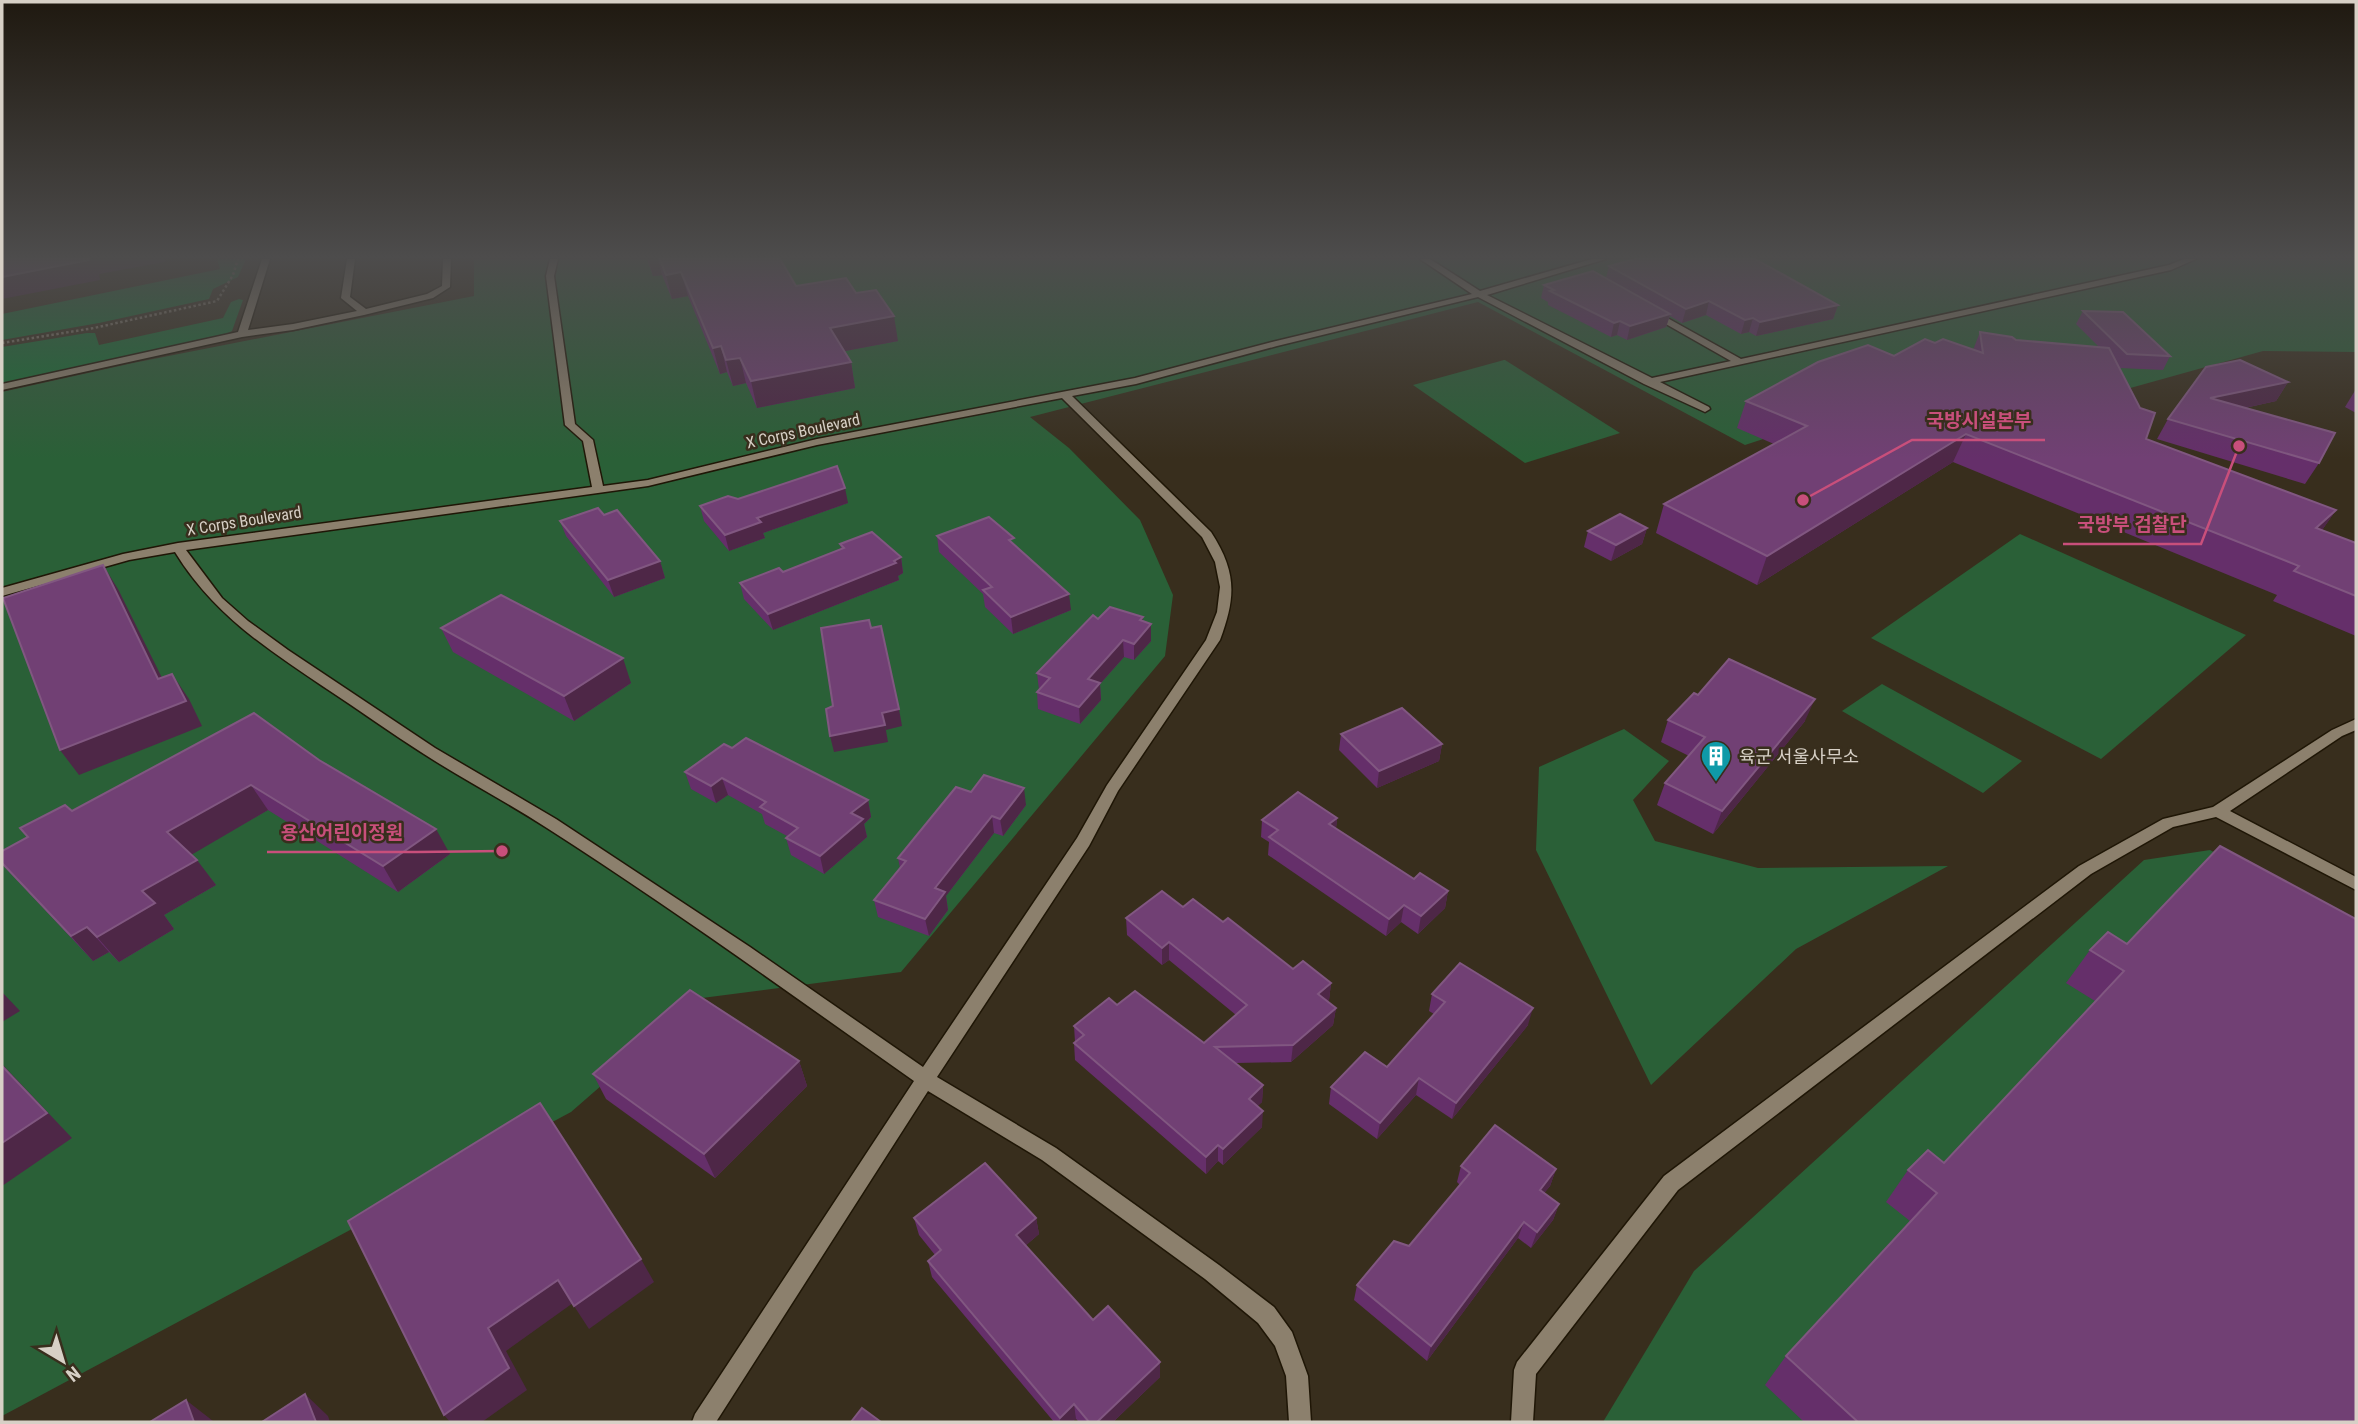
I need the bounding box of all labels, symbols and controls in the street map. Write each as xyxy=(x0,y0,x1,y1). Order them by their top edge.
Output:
callout: 국방시설본부 xyxy=(1912,400,2045,440)
text: 국방시설본부 xyxy=(1927,409,2031,432)
street label: X Corps Boulevard xyxy=(744,410,862,452)
street label: X Corps Boulevard xyxy=(185,503,303,539)
callout: 국방부 검찰단 xyxy=(2063,504,2201,544)
text: 국방부 검찰단 xyxy=(2077,513,2187,536)
building icon: 육군 서울사무소 xyxy=(1699,739,1733,783)
place label: 육군 서울사무소 xyxy=(1739,746,1859,767)
callout: 용산어린이정원 xyxy=(267,812,417,852)
text: 용산어린이정원 xyxy=(281,821,403,844)
north arrow xyxy=(28,1326,98,1396)
text: N xyxy=(61,1361,85,1387)

